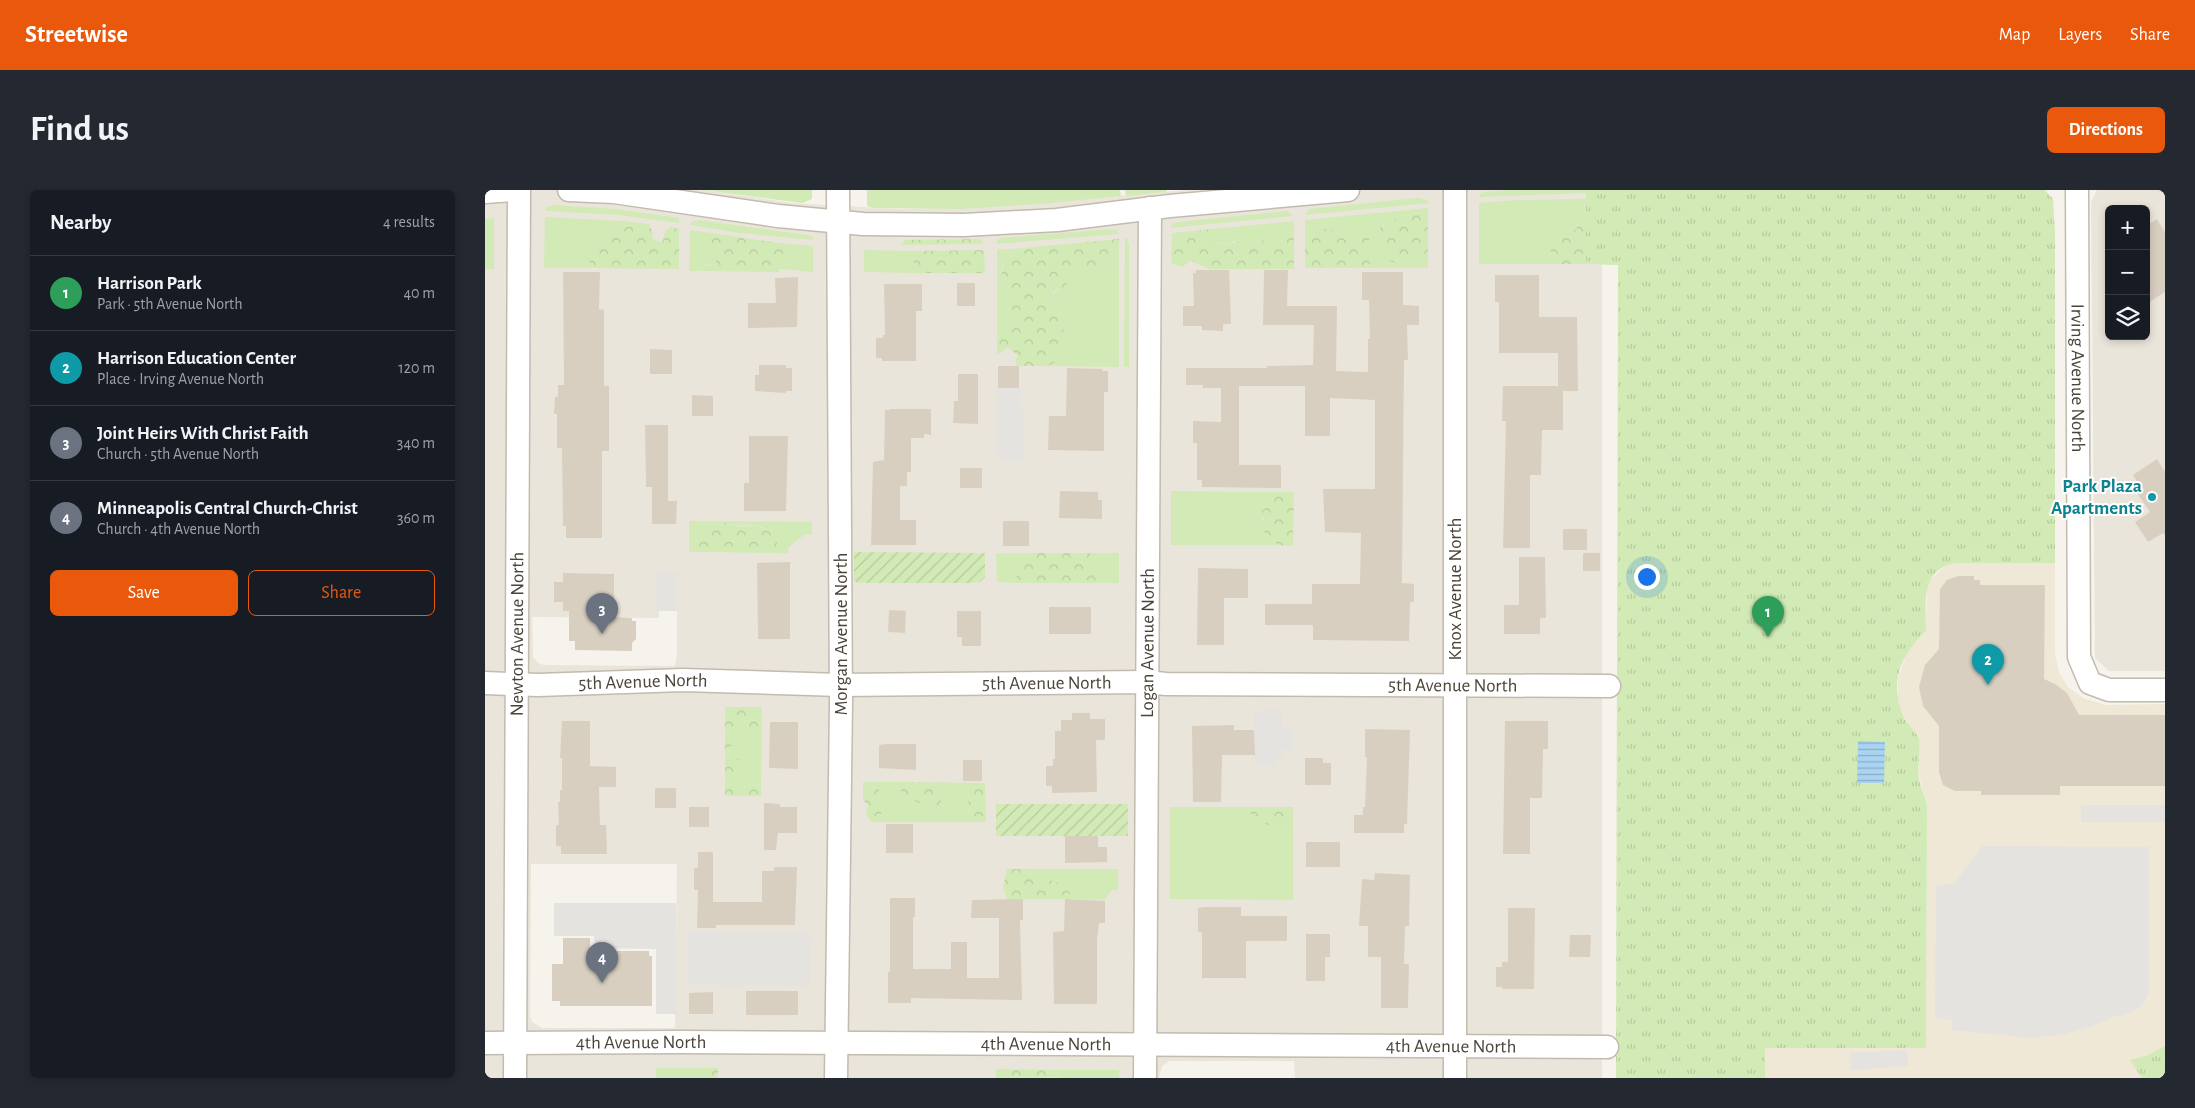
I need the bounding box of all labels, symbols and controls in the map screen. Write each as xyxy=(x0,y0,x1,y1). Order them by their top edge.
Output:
text: Streetwise xyxy=(25,23,128,47)
text: Map xyxy=(1999,26,2030,44)
text: Layers xyxy=(2058,26,2102,44)
text: Share xyxy=(2130,26,2170,44)
button: Directions xyxy=(2047,107,2165,153)
text: Find us xyxy=(30,112,129,147)
map controls xyxy=(2105,205,2150,340)
button: + xyxy=(2105,205,2150,250)
text: Nearby xyxy=(50,212,111,233)
text: 4 results xyxy=(383,214,435,230)
button: − xyxy=(2105,250,2150,295)
text: Harrison Park xyxy=(97,274,202,293)
text: 1 xyxy=(63,285,69,301)
text: 40 m xyxy=(403,285,435,301)
button: layers xyxy=(2105,295,2150,340)
text: Park · 5th Avenue North xyxy=(97,296,243,312)
street label: Irving Avenue North xyxy=(2068,304,2088,452)
text: Harrison Education Center xyxy=(97,349,296,368)
text: 2 xyxy=(62,360,70,376)
text: 120 m xyxy=(398,360,435,376)
text: Place · Irving Avenue North xyxy=(97,371,264,387)
text: Joint Heirs With Christ Faith xyxy=(97,424,309,443)
text: 3 xyxy=(63,435,69,451)
text: 340 m xyxy=(397,435,435,451)
text: Church · 5th Avenue North xyxy=(97,446,259,462)
place label: Park Plaza Apartments xyxy=(2051,477,2142,518)
marker: Park Plaza Apartments xyxy=(2146,491,2158,503)
text: Minneapolis Central Church-Christ xyxy=(97,499,358,518)
text: 4 xyxy=(62,510,70,526)
text: 360 m xyxy=(397,510,435,526)
street label: Knox Avenue North xyxy=(1446,518,1465,660)
text: Church · 4th Avenue North xyxy=(97,521,260,537)
street label: Newton Avenue North xyxy=(507,552,527,716)
street label: Morgan Avenue North xyxy=(832,553,851,715)
your location xyxy=(1634,564,1660,590)
street label: Logan Avenue North xyxy=(1138,568,1157,718)
button: Save xyxy=(50,570,238,616)
button: Share xyxy=(248,570,435,616)
pin: 3 xyxy=(586,593,618,634)
pin: 1 xyxy=(1752,596,1784,637)
pin: 2 xyxy=(1972,644,2004,685)
street label: 5th Avenue North xyxy=(578,670,708,693)
street label: 5th Avenue North xyxy=(982,673,1112,693)
street label: 5th Avenue North xyxy=(1388,676,1517,695)
pin: 4 xyxy=(586,942,618,983)
street label: 4th Avenue North xyxy=(576,1032,706,1052)
street label: 4th Avenue North xyxy=(981,1034,1111,1054)
street label: 4th Avenue North xyxy=(1386,1036,1516,1056)

